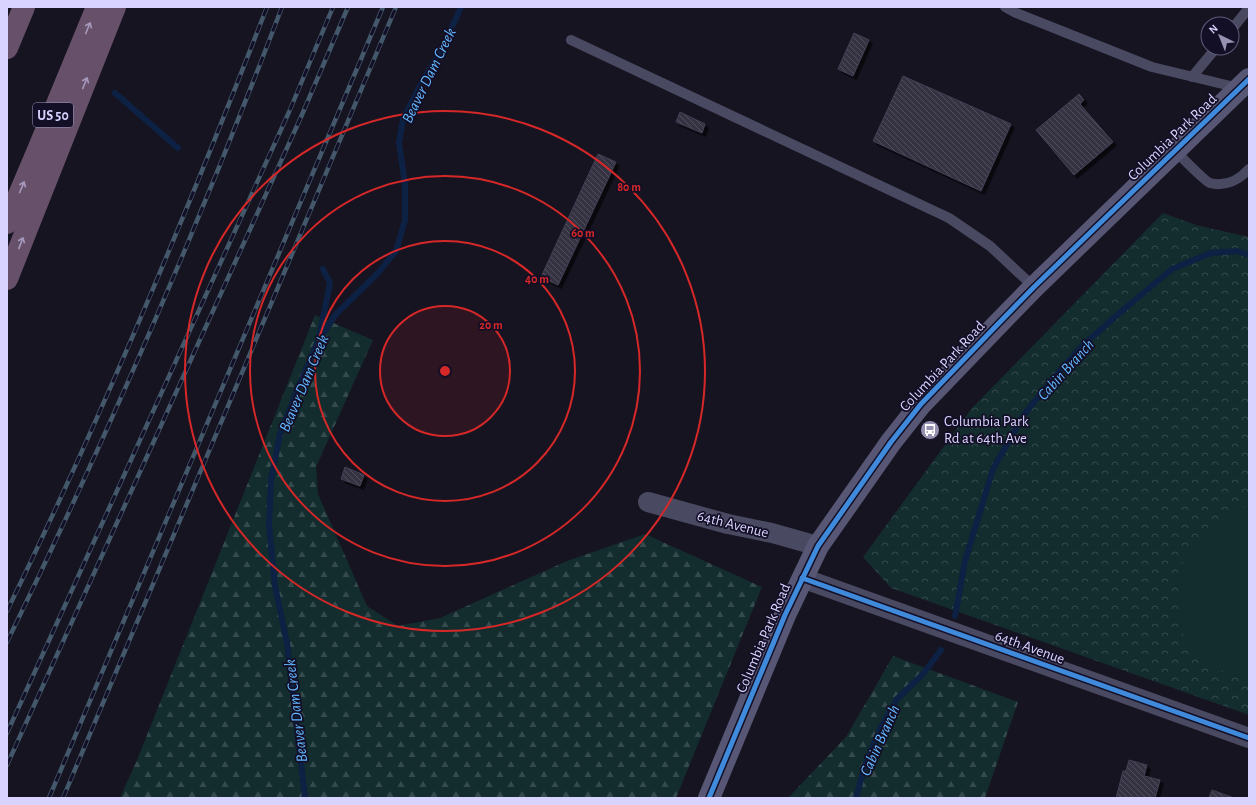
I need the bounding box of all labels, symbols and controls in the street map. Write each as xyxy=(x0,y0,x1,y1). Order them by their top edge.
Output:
north arrow xyxy=(1200,16,1240,56)
one-way arrow xyxy=(85,22,92,34)
text: N xyxy=(1207,22,1220,36)
water label: Beaver Dam Creek xyxy=(399,25,459,126)
one-way arrow xyxy=(81,78,89,90)
street label: Columbia Park Road xyxy=(1125,91,1220,183)
road number: US 50 xyxy=(33,103,73,127)
one-way arrow xyxy=(19,181,27,193)
text: 80 m xyxy=(617,181,641,193)
text: 60 m xyxy=(571,227,595,239)
one-way arrow xyxy=(18,238,26,250)
text: 40 m xyxy=(525,273,549,285)
street label: Columbia Park Road xyxy=(897,318,988,414)
text: 20 m xyxy=(479,319,503,331)
water label: Beaver Dam Creek xyxy=(276,332,332,434)
water label: Cabin Branch xyxy=(1034,336,1097,403)
centre of rings xyxy=(438,364,452,378)
place label: Columbia Park Rd at 64th Ave xyxy=(944,414,1029,446)
bus stop icon: Columbia Park Rd at 64th Ave xyxy=(919,419,941,441)
street label: 64th Avenue xyxy=(696,508,770,541)
street label: Columbia Park Road xyxy=(734,581,793,695)
street label: 64th Avenue xyxy=(993,628,1067,667)
water label: Beaver Dam Creek xyxy=(282,658,310,763)
water label: Cabin Branch xyxy=(857,703,903,778)

